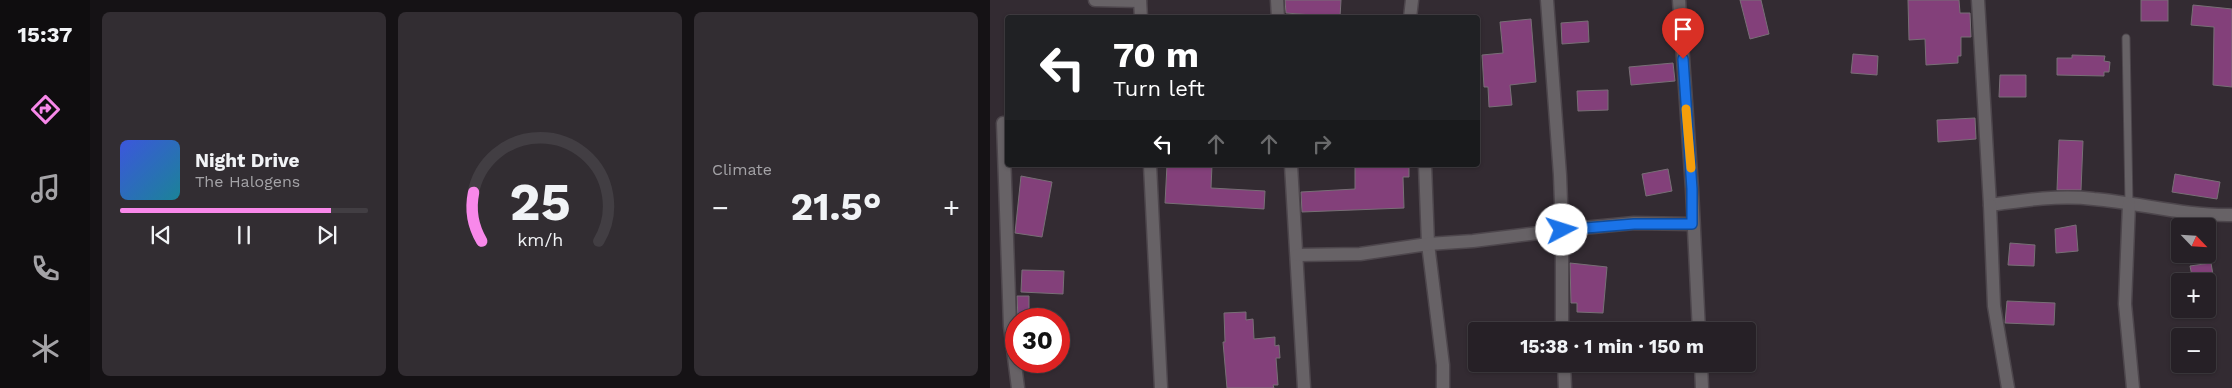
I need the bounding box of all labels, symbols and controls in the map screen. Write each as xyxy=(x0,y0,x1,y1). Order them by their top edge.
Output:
pin xyxy=(1662,8,1704,59)
icon: arrive xyxy=(1669,15,1697,43)
text: 15:37 xyxy=(18,22,72,47)
text: 70 m xyxy=(1113,34,1199,76)
icon: left xyxy=(1030,35,1095,100)
text: Turn left xyxy=(1113,76,1205,101)
icon: directions xyxy=(28,92,63,127)
icon: left xyxy=(1149,130,1177,158)
icon: ahead xyxy=(1202,130,1230,158)
icon: ahead xyxy=(1255,130,1283,158)
icon: right xyxy=(1308,130,1336,158)
text: Night Drive xyxy=(195,149,300,172)
text: Climate xyxy=(712,160,772,179)
icon: music xyxy=(28,171,63,206)
text: The Halogens xyxy=(195,172,300,191)
text: 25 xyxy=(509,172,571,233)
text: 21.5° xyxy=(790,185,882,229)
text: − xyxy=(712,191,729,224)
text: + xyxy=(943,191,960,224)
position arrow xyxy=(1535,203,1587,255)
north arrow xyxy=(2171,218,2216,262)
map controls xyxy=(2171,218,2216,373)
icon: previous xyxy=(147,221,175,249)
icon: pause xyxy=(230,221,258,249)
icon: next xyxy=(313,221,341,249)
text: km/h xyxy=(517,229,563,250)
icon: phone xyxy=(28,251,63,286)
button: + xyxy=(2171,273,2216,318)
speed limit sign: 30 xyxy=(1005,308,1070,373)
button: − xyxy=(2171,328,2216,373)
icon: climate xyxy=(28,331,63,366)
text: 15:38 · 1 min · 150 m xyxy=(1520,335,1704,358)

